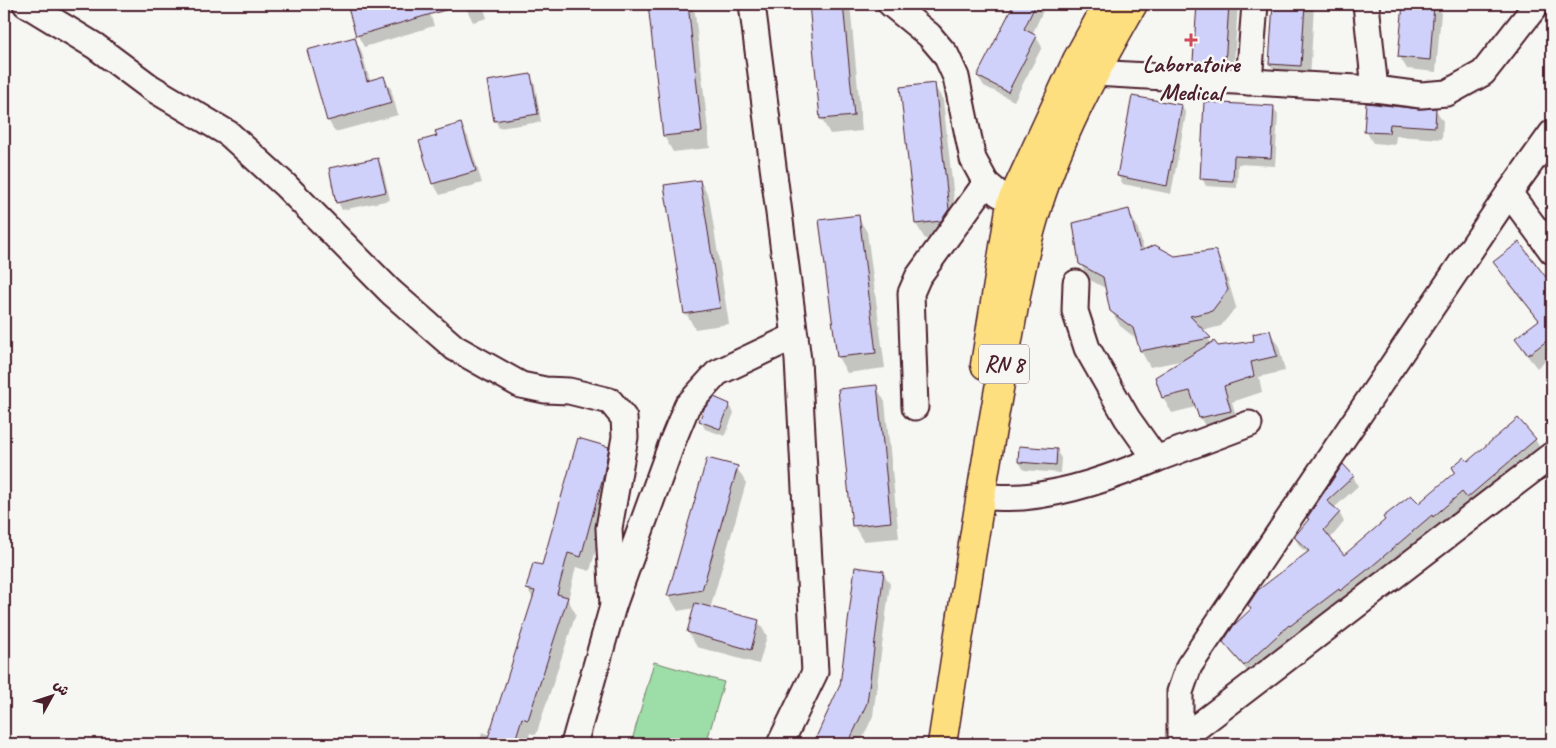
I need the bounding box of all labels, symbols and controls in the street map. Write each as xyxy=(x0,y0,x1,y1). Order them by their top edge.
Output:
marker: Laboratoire Medical xyxy=(1184,33,1198,47)
place label: Laboratoire Medical xyxy=(1143,49,1241,107)
road number: RN 8 xyxy=(979,344,1029,384)
north arrow xyxy=(28,670,78,720)
text: ش xyxy=(50,677,73,699)

